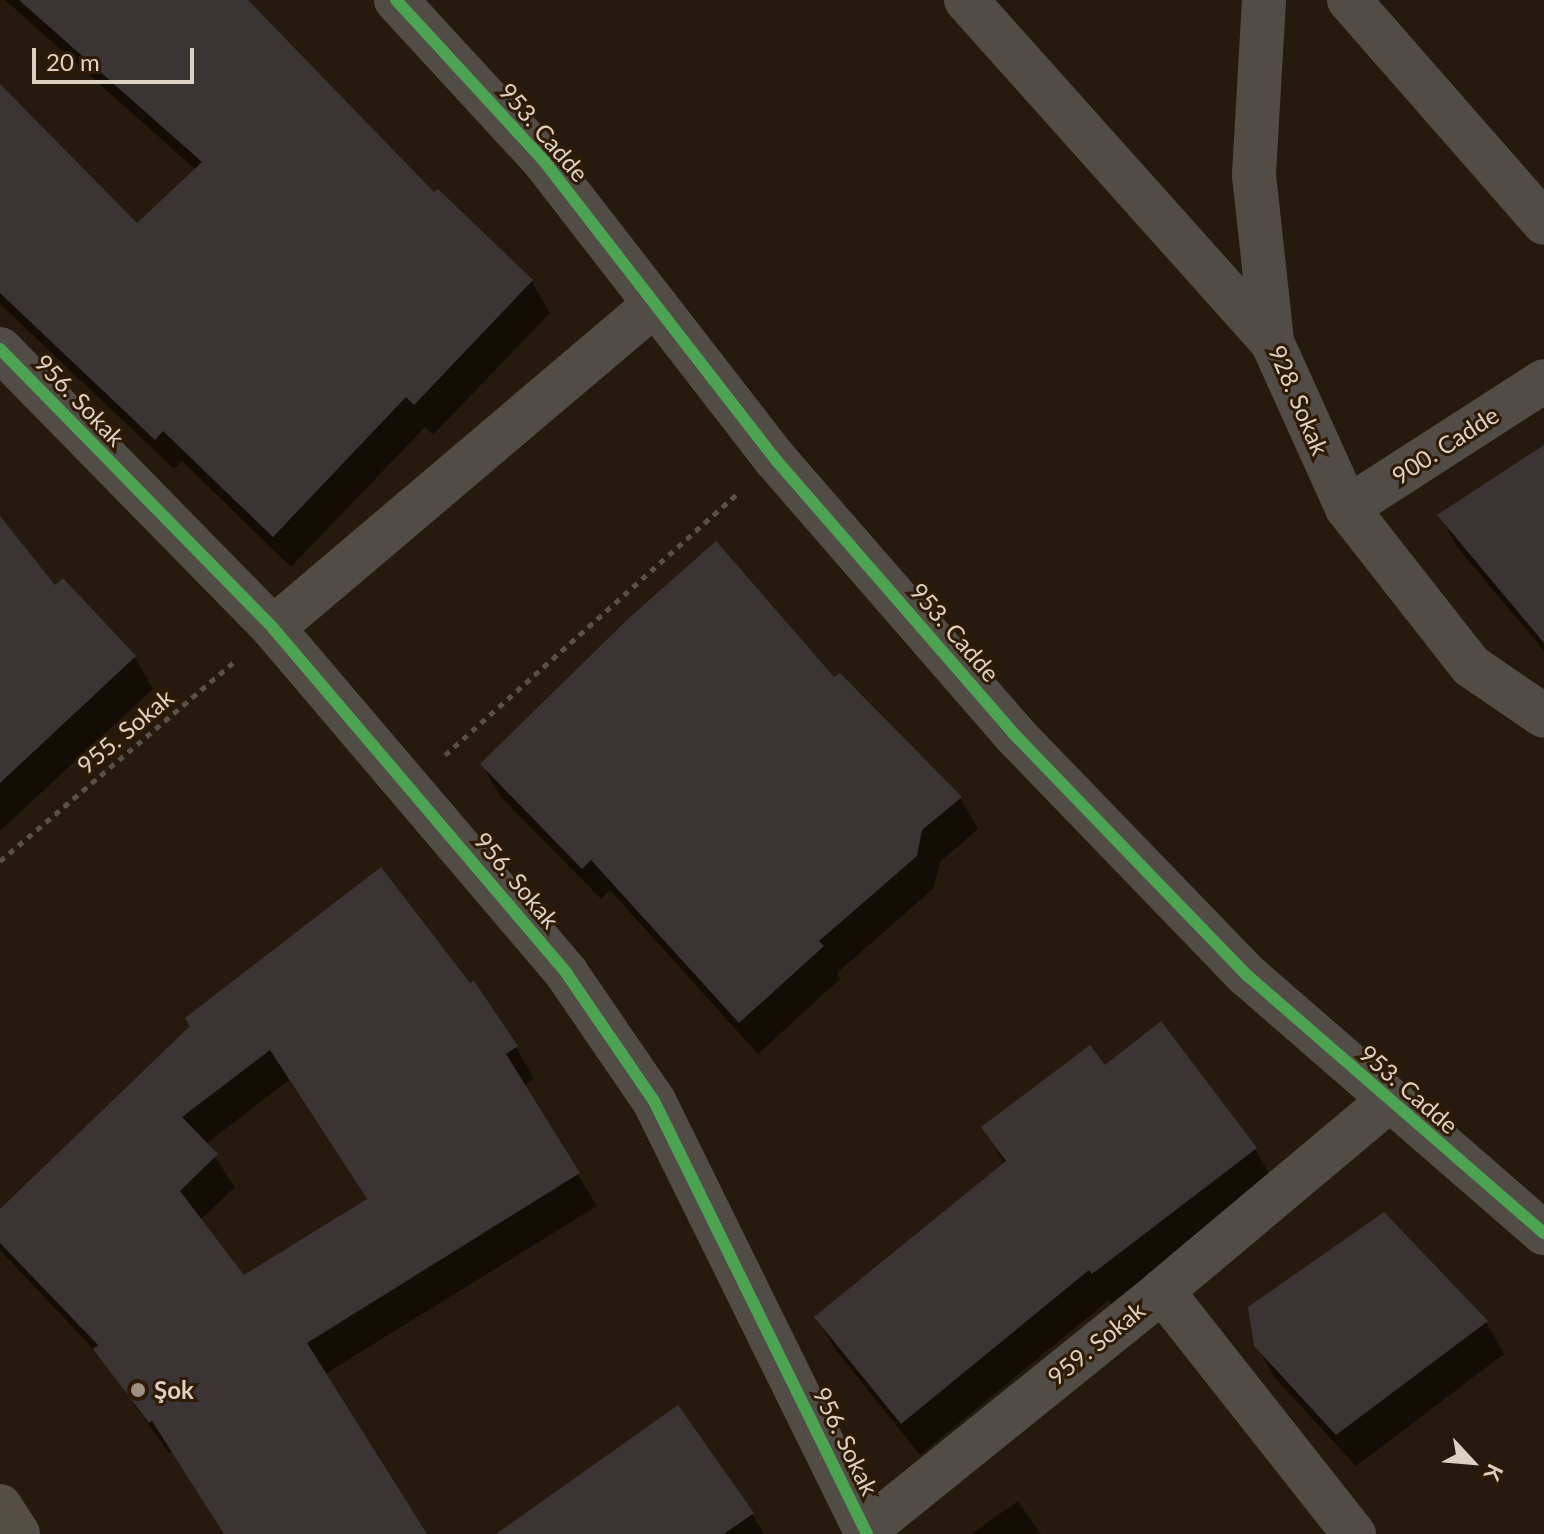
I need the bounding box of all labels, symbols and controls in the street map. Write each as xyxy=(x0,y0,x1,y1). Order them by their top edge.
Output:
scale bar xyxy=(36,32,198,82)
text: 20 m xyxy=(46,47,100,76)
street label: 953. Cadde xyxy=(493,77,595,187)
street label: 928. Sokak xyxy=(1263,341,1335,459)
street label: 956. Sokak xyxy=(29,348,131,452)
street label: 900. Cadde xyxy=(1386,400,1504,490)
street label: 953. Cadde xyxy=(904,577,1006,687)
street label: 955. Sokak xyxy=(71,683,179,779)
street label: 956. Sokak xyxy=(469,826,565,934)
street label: 953. Cadde xyxy=(1354,1038,1464,1140)
street label: 959. Sokak xyxy=(1042,1295,1150,1391)
place label: Şok xyxy=(154,1376,194,1404)
marker: Şok xyxy=(129,1381,147,1399)
street label: 956. Sokak xyxy=(808,1382,884,1500)
north arrow xyxy=(1432,1422,1512,1502)
text: K xyxy=(1479,1460,1509,1485)

